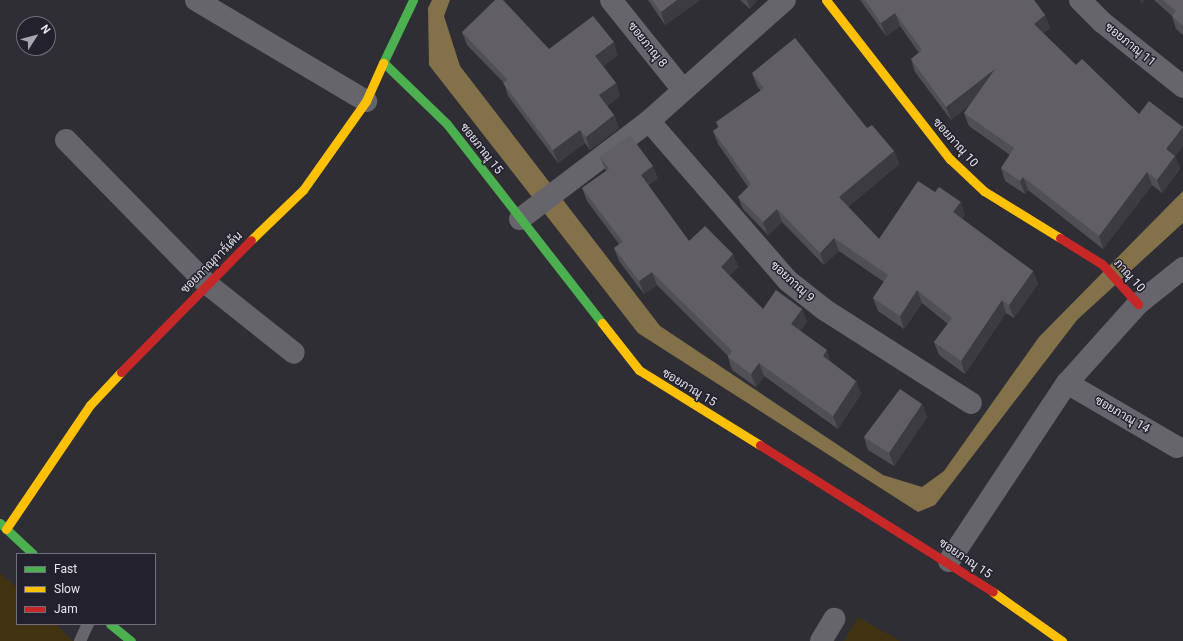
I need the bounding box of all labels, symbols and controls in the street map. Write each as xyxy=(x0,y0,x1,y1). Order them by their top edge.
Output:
north arrow xyxy=(16,16,56,56)
street label: ซอยภาณุ 8 xyxy=(624,19,670,71)
street label: ซอยภาณุ 11 xyxy=(1102,20,1158,70)
text: N xyxy=(38,22,53,36)
street label: ซอยภาณุ 10 xyxy=(929,116,981,170)
street label: ซอยภาณุ 15 xyxy=(457,121,505,177)
street label: ซอยภาณุการ์เด้น xyxy=(178,229,246,297)
street label: ภาณุ 10 xyxy=(1110,256,1148,296)
street label: ซอยภาณุ 9 xyxy=(767,259,817,305)
street label: ซอยภาณุ 15 xyxy=(659,366,719,410)
street label: ซอยภาณุ 14 xyxy=(1092,394,1152,436)
street label: ซอยภาณุ 15 xyxy=(936,536,994,582)
legend xyxy=(16,553,156,625)
text: Fast xyxy=(54,562,77,576)
text: Slow xyxy=(54,582,80,596)
text: Jam xyxy=(54,602,78,616)

